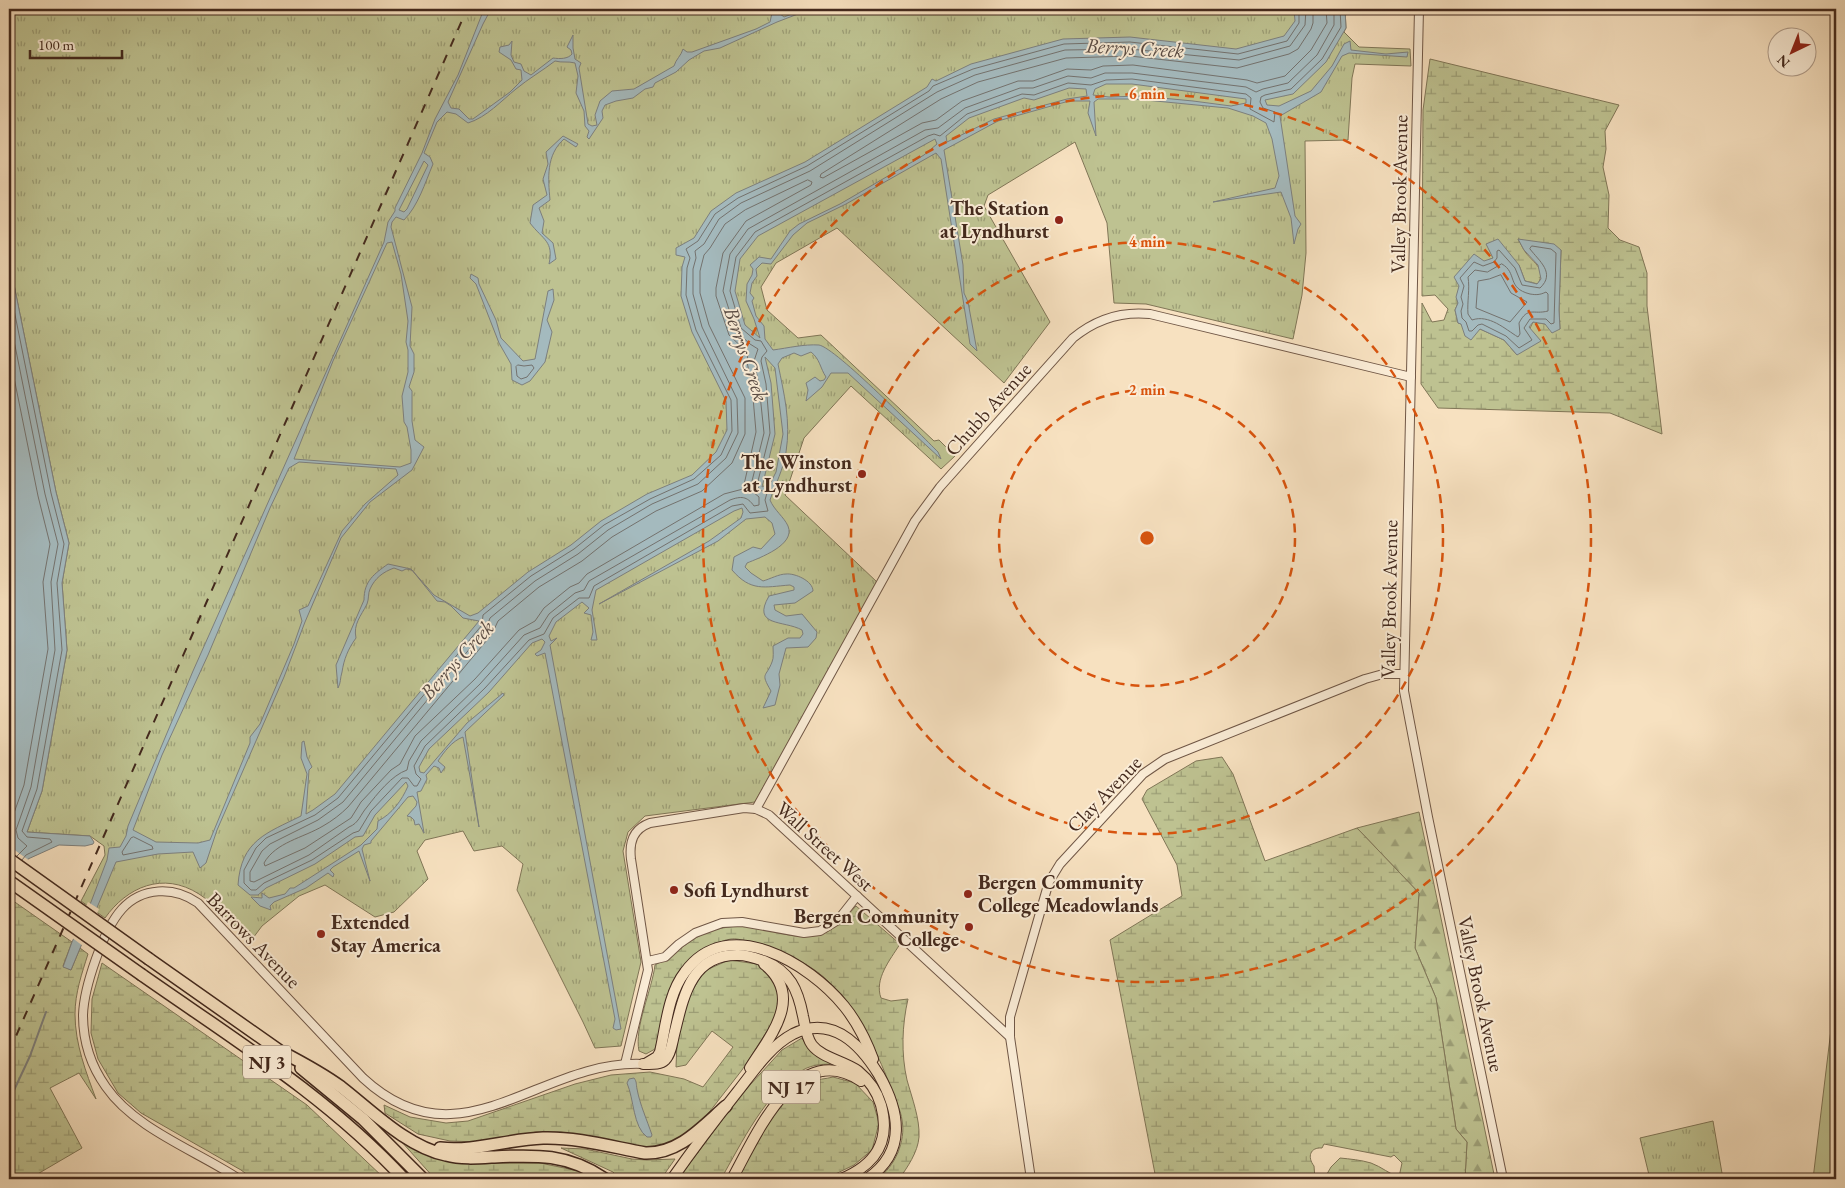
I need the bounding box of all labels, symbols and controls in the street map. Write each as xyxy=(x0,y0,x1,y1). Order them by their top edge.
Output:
scale bar xyxy=(30,28,122,60)
north arrow xyxy=(1768,28,1818,78)
water label: Berrys Creek xyxy=(1084,31,1185,64)
text: 100 m xyxy=(38,35,75,54)
text: N xyxy=(1772,51,1793,72)
text: 6 min xyxy=(1129,84,1166,103)
street label: Valley Brook Avenue xyxy=(1385,114,1413,273)
place label: The Station at Lyndhurst xyxy=(940,195,1049,244)
marker: The Station at Lyndhurst xyxy=(1053,214,1065,226)
text: 4 min xyxy=(1129,232,1166,251)
water label: Berrys Creek xyxy=(717,302,775,405)
street label: Chubb Avenue xyxy=(939,357,1037,461)
text: 2 min xyxy=(1129,380,1166,399)
place label: The Winston at Lyndhurst xyxy=(741,449,852,498)
marker: The Winston at Lyndhurst xyxy=(856,468,868,480)
street label: Valley Brook Avenue xyxy=(1375,519,1403,678)
centre of rings xyxy=(1138,529,1156,547)
water label: Berrys Creek xyxy=(413,614,500,706)
street label: Clay Avenue xyxy=(1061,750,1147,838)
street label: Wall Street West xyxy=(771,795,880,897)
place label: Bergen Community College Meadowlands xyxy=(978,869,1159,918)
place label: Sofi Lyndhurst xyxy=(684,877,809,903)
marker: Sofi Lyndhurst xyxy=(668,884,680,896)
street label: Barrows Avenue xyxy=(201,886,307,994)
marker: Bergen Community College Meadowlands xyxy=(962,888,974,900)
place label: Bergen Community College xyxy=(794,903,959,952)
place label: Extended Stay America xyxy=(331,909,441,958)
street label: Valley Brook Avenue xyxy=(1452,914,1510,1074)
marker: Bergen Community College xyxy=(963,921,975,933)
marker: Extended Stay America xyxy=(315,928,327,940)
road number: NJ 3 xyxy=(243,1046,291,1078)
road number: NJ 17 xyxy=(762,1070,820,1104)

